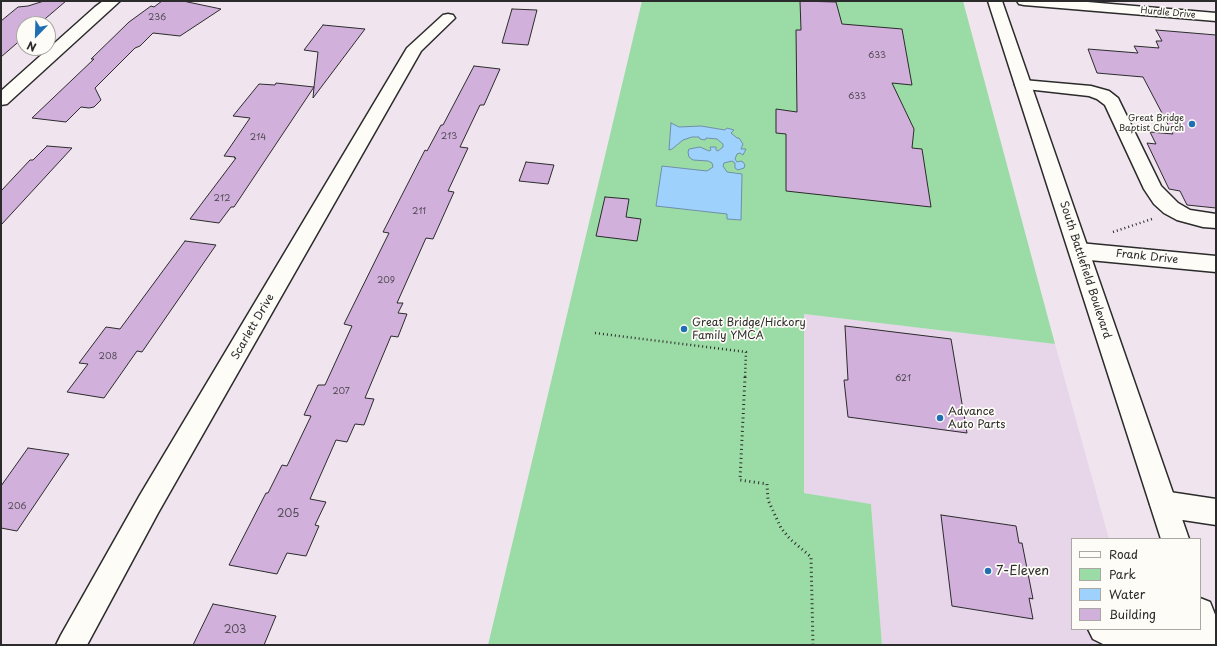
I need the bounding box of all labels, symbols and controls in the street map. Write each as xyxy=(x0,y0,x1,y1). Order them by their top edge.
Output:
street label: Hurdle Drive xyxy=(1140,5,1196,21)
house number: 236 xyxy=(148,13,166,23)
north arrow xyxy=(16,16,56,56)
text: N xyxy=(24,37,39,56)
house number: 633 xyxy=(868,51,886,61)
house number: 633 xyxy=(848,92,866,102)
place label: Great Bridge Baptist Church xyxy=(1118,114,1184,135)
marker: Great Bridge Baptist Church xyxy=(1187,119,1197,129)
house number: 213 xyxy=(441,132,457,142)
house number: 214 xyxy=(250,133,266,143)
house number: 212 xyxy=(214,194,230,204)
street label: South Battlefield Boulevard xyxy=(1056,200,1114,340)
house number: 211 xyxy=(412,207,426,217)
street label: Frank Drive xyxy=(1115,247,1179,267)
house number: 209 xyxy=(377,276,395,286)
street label: Scarlett Drive xyxy=(229,292,277,362)
place label: Great Bridge/Hickory Family YMCA xyxy=(692,316,806,342)
marker: Great Bridge/Hickory Family YMCA xyxy=(679,324,689,334)
house number: 208 xyxy=(99,352,117,362)
house number: 621 xyxy=(895,374,911,384)
house number: 207 xyxy=(332,387,350,397)
place label: Advance Auto Parts xyxy=(948,405,1005,431)
marker: Advance Auto Parts xyxy=(935,413,945,423)
house number: 206 xyxy=(8,502,26,512)
house number: 205 xyxy=(277,507,299,521)
legend xyxy=(1071,538,1201,630)
text: Road xyxy=(1109,545,1138,563)
place label: 7-Eleven xyxy=(996,563,1049,579)
text: Park xyxy=(1109,565,1136,583)
marker: 7-Eleven xyxy=(983,566,993,576)
text: Water xyxy=(1109,585,1145,603)
text: Building xyxy=(1109,605,1156,623)
house number: 203 xyxy=(224,623,246,637)

